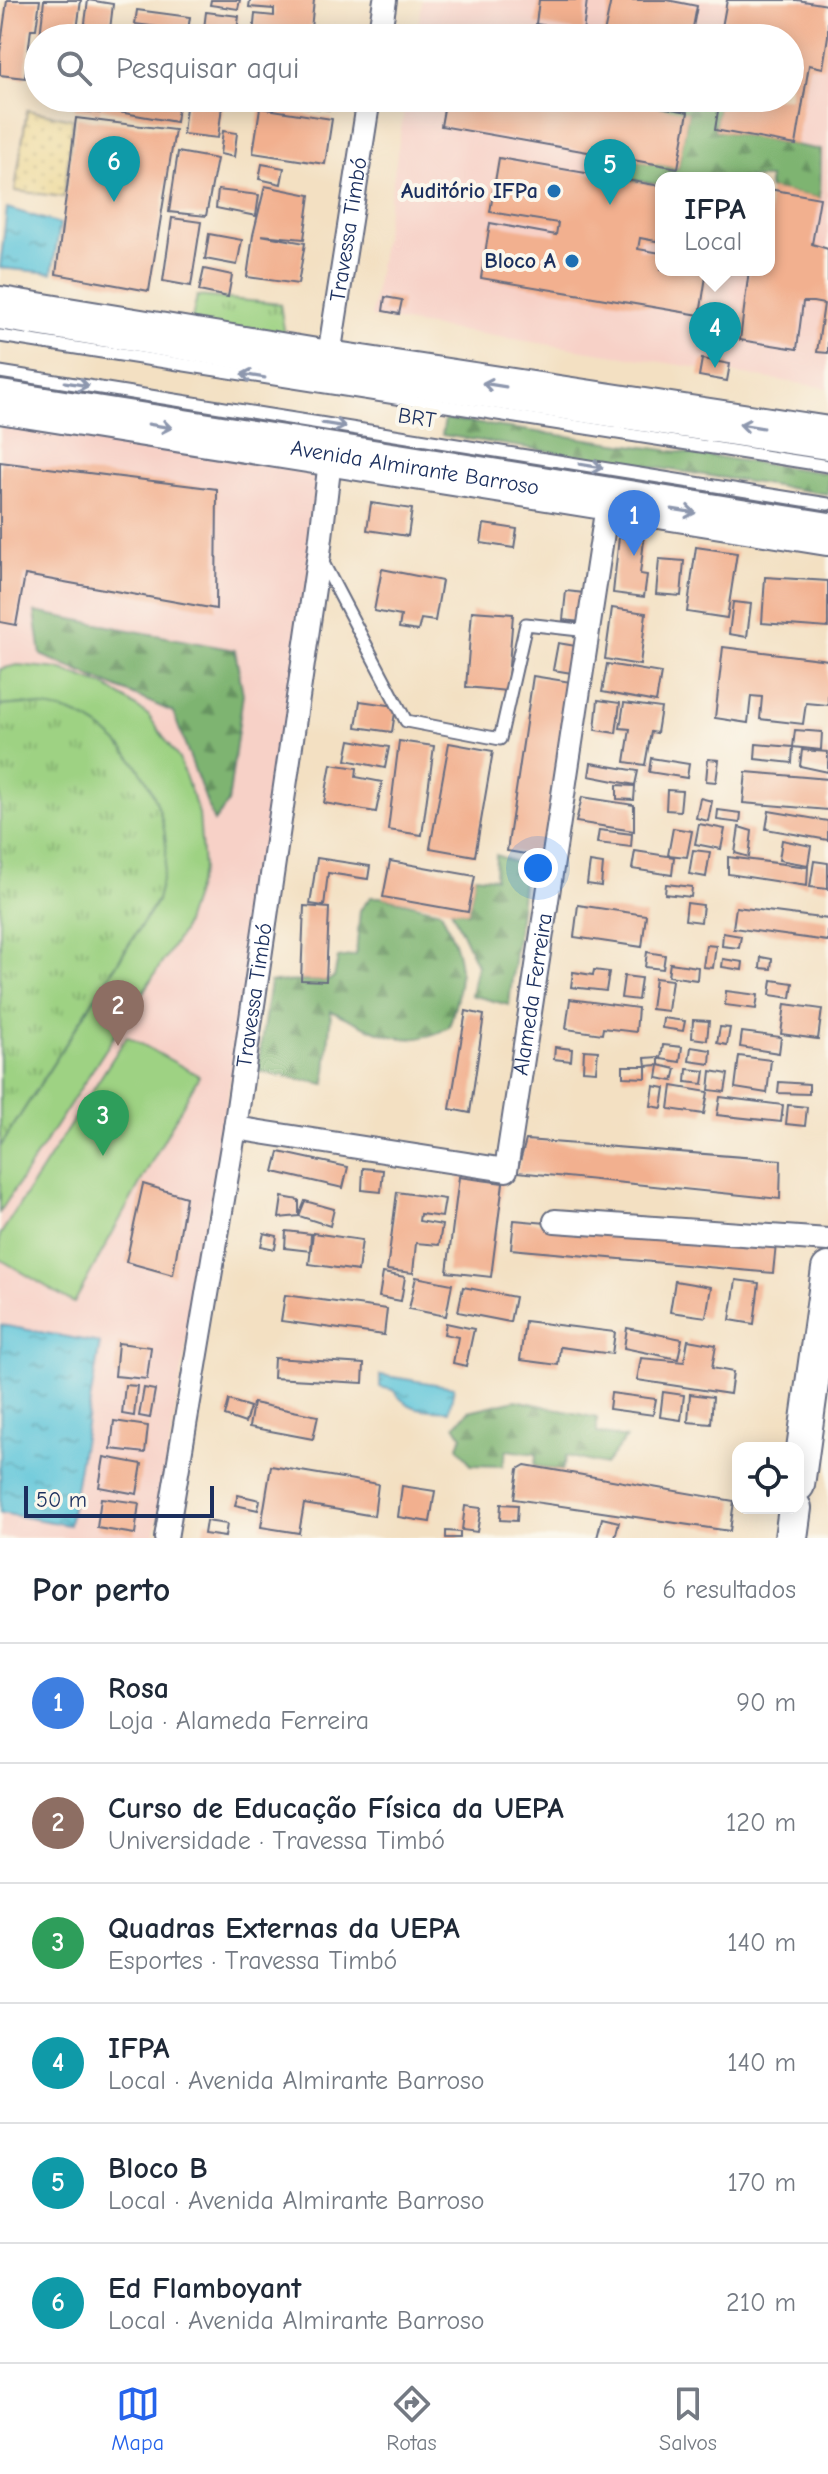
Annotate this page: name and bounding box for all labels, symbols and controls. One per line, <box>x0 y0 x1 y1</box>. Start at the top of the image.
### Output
search box <box>24 24 804 112</box>
icon: search <box>52 46 96 90</box>
text: Pesquisar aqui <box>116 51 299 86</box>
pin: 6 <box>88 136 140 202</box>
pin: 5 <box>584 139 636 205</box>
street label: Travessa Timbó <box>325 155 373 304</box>
popup <box>655 172 775 276</box>
place label: Auditório IFPa <box>401 178 538 204</box>
marker: Auditório IFPa <box>545 182 563 200</box>
text: IFPA <box>684 192 746 227</box>
text: Local <box>684 227 742 257</box>
place label: Bloco A <box>484 248 556 274</box>
marker: Bloco A <box>563 252 581 270</box>
pin: 4 <box>689 302 741 368</box>
one-way arrow <box>241 368 266 383</box>
one-way arrow <box>64 377 89 392</box>
one-way arrow <box>482 377 507 392</box>
street label: BRT <box>396 402 438 434</box>
one-way arrow <box>739 417 764 432</box>
one-way arrow <box>321 418 346 433</box>
one-way arrow <box>147 419 172 434</box>
street label: Avenida Almirante Barroso <box>289 435 541 501</box>
one-way arrow <box>577 459 603 474</box>
pin: 1 <box>608 490 660 556</box>
one-way arrow <box>670 505 696 520</box>
your location <box>518 848 558 888</box>
street label: Alameda Ferreira <box>508 911 558 1077</box>
street label: Travessa Timbó <box>231 921 278 1069</box>
pin: 2 <box>92 980 144 1046</box>
pin: 3 <box>77 1090 129 1156</box>
map controls <box>732 1442 804 1514</box>
button: locate <box>732 1442 804 1514</box>
scale bar <box>24 1482 214 1518</box>
text: 50 m <box>36 1487 87 1513</box>
text: Por perto <box>32 1570 170 1610</box>
text: 6 resultados <box>662 1575 796 1605</box>
text: Rosa <box>108 1671 169 1706</box>
text: 1 <box>53 1688 63 1718</box>
text: 90 m <box>736 1688 796 1718</box>
text: Loja · Alameda Ferreira <box>108 1706 369 1736</box>
text: Curso de Educação Física da UEPA <box>108 1791 564 1826</box>
text: 2 <box>52 1808 64 1838</box>
text: 120 m <box>726 1808 796 1838</box>
text: Universidade · Travessa Timbó <box>108 1826 445 1856</box>
text: Quadras Externas da UEPA <box>108 1911 460 1946</box>
text: 3 <box>52 1928 64 1958</box>
text: 140 m <box>727 1928 796 1958</box>
text: Esportes · Travessa Timbó <box>108 1946 397 1976</box>
text: IFPA <box>108 2031 170 2066</box>
text: 4 <box>52 2048 64 2078</box>
text: 140 m <box>727 2048 796 2078</box>
text: Local · Avenida Almirante Barroso <box>108 2066 485 2096</box>
text: Bloco B <box>108 2151 208 2186</box>
text: 5 <box>51 2168 65 2198</box>
text: 170 m <box>727 2168 796 2198</box>
text: Local · Avenida Almirante Barroso <box>108 2186 485 2216</box>
text: Ed Flamboyant <box>108 2271 301 2306</box>
text: 6 <box>51 2288 65 2318</box>
text: 210 m <box>726 2288 796 2318</box>
text: Local · Avenida Almirante Barroso <box>108 2306 485 2336</box>
tab: Mapa <box>111 2382 164 2456</box>
tab: Rotas <box>386 2382 437 2456</box>
tab: Salvos <box>659 2382 717 2456</box>

